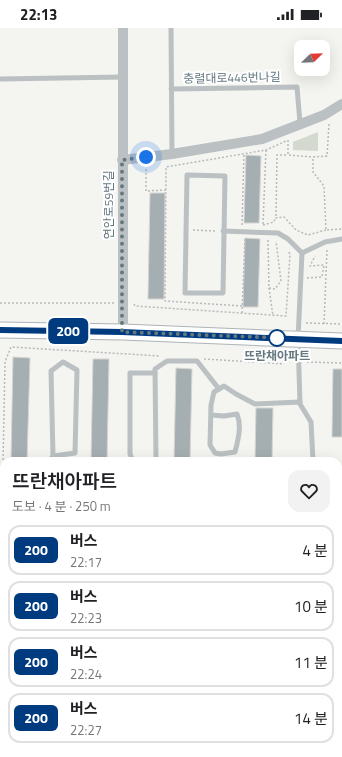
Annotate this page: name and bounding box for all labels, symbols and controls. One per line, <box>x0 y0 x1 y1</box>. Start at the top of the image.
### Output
text: 22:13 <box>20 3 57 26</box>
north arrow <box>294 40 330 76</box>
map controls <box>294 40 330 76</box>
street label: 충렬대로446번나길 <box>183 67 281 88</box>
your location <box>136 147 156 167</box>
street label: 연안로59번길 <box>99 171 118 239</box>
line badge: 200 <box>45 318 91 344</box>
text: 200 <box>56 320 80 341</box>
marker: 뜨란채아파트 <box>268 329 286 347</box>
place label: 뜨란채아파트 <box>244 346 310 365</box>
text: 뜨란채아파트 <box>12 466 117 495</box>
button: heart <box>288 470 330 512</box>
text: 도보 · 4 분 · 250 m <box>12 496 111 516</box>
text: 버스 <box>70 529 98 552</box>
text: 200 <box>24 539 48 560</box>
text: 4 분 <box>302 539 328 562</box>
text: 22:17 <box>70 552 102 572</box>
text: 버스 <box>70 585 98 608</box>
text: 200 <box>24 595 48 616</box>
text: 10 분 <box>294 595 328 618</box>
text: 22:23 <box>70 608 102 628</box>
text: 버스 <box>70 641 98 664</box>
text: 200 <box>24 651 48 672</box>
text: 11 분 <box>294 651 328 674</box>
text: 22:24 <box>70 664 102 684</box>
text: 버스 <box>70 697 98 720</box>
text: 200 <box>24 707 48 728</box>
text: 14 분 <box>294 707 328 730</box>
text: 22:27 <box>70 720 102 740</box>

